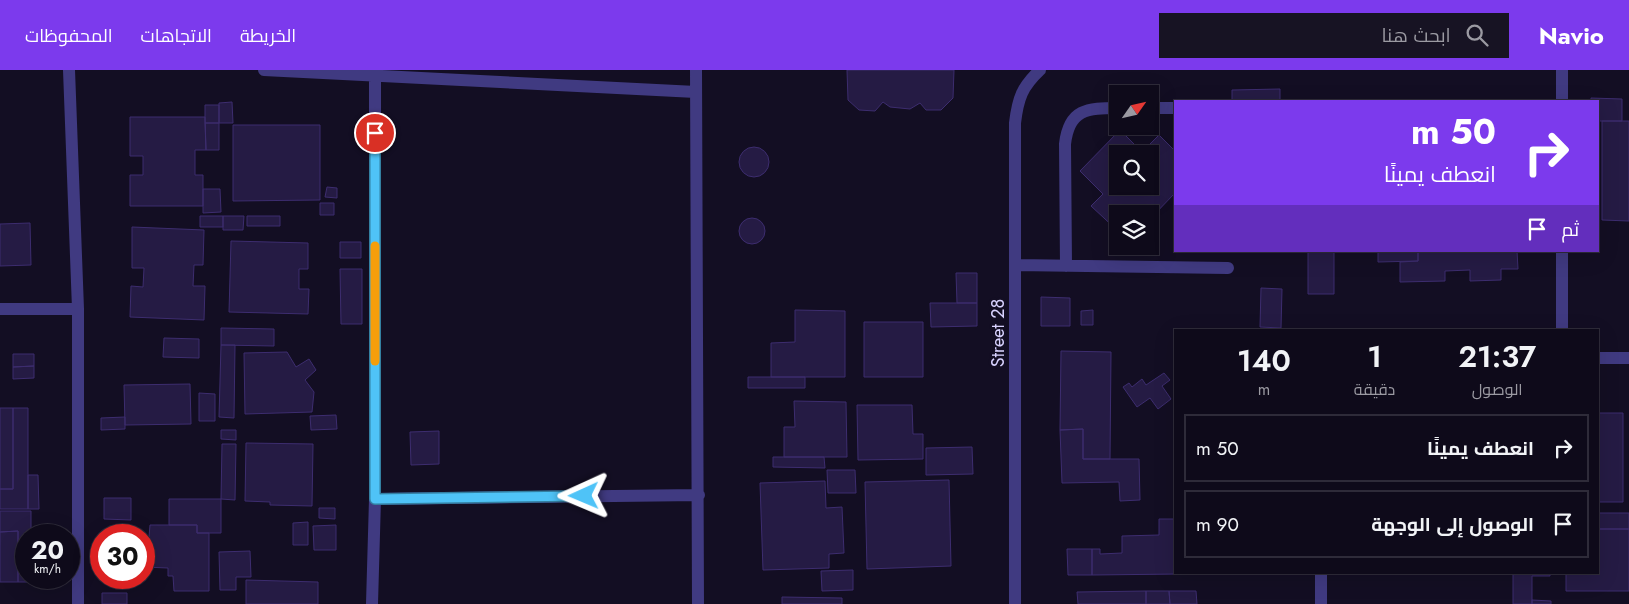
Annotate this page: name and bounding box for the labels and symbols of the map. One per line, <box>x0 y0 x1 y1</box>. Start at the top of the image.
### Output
north arrow <box>1109 85 1159 135</box>
pin <box>354 112 396 154</box>
street label: Street 28 <box>985 299 1011 367</box>
position arrow <box>557 469 609 521</box>
speed limit sign: 30 <box>90 524 155 589</box>

